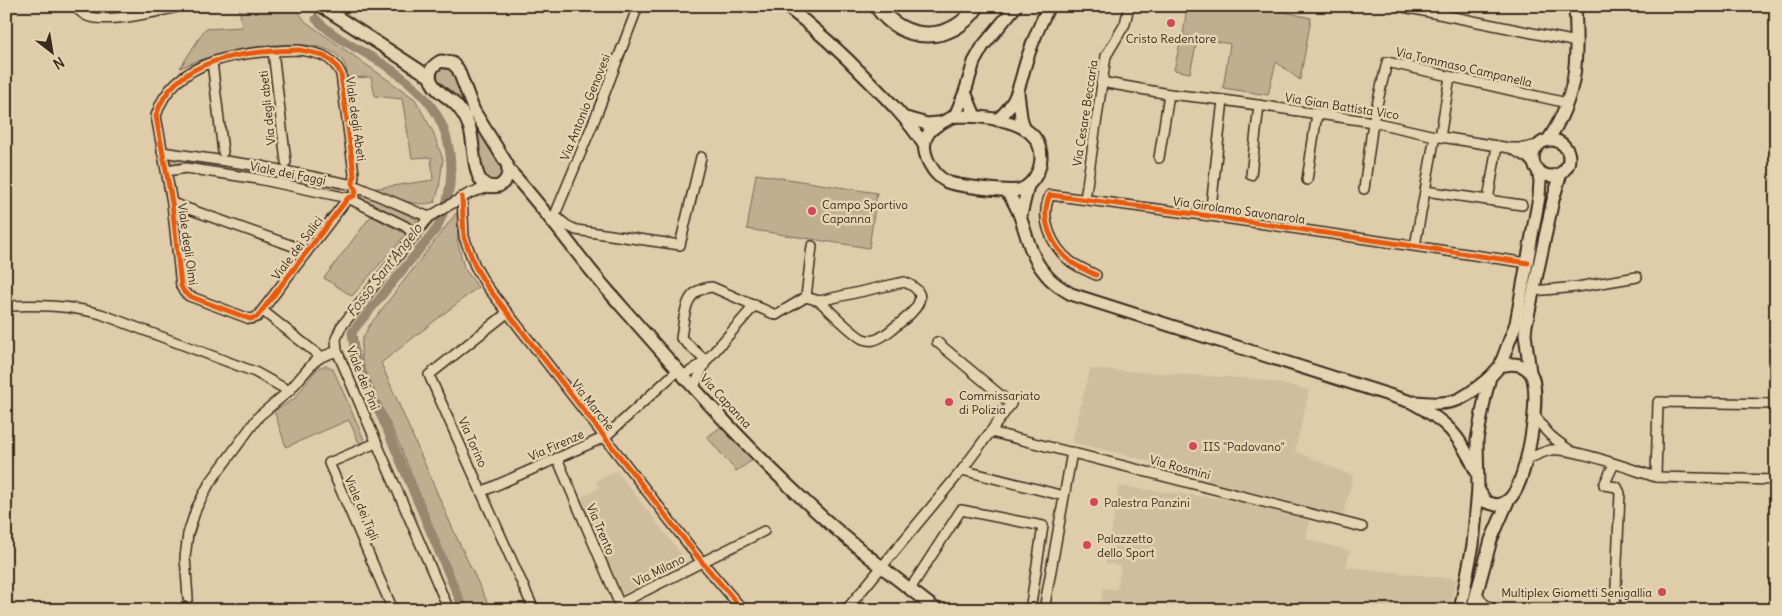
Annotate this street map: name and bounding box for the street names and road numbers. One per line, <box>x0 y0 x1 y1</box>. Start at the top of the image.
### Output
street label: Via Tommaso Campanella <box>1394 44 1534 90</box>
street label: Via Antonio Genovesi <box>557 51 613 163</box>
street label: Via Cesare Beccaria <box>1069 58 1101 167</box>
street label: Via degli abeti <box>256 70 278 146</box>
street label: Viale degli Abeti <box>343 76 369 162</box>
street label: Via Gian Battista Vico <box>1284 90 1400 122</box>
street label: Viale dei Faggi <box>249 158 327 188</box>
street label: Via Girolamo Savonarola <box>1172 193 1306 227</box>
street label: Viale degli Olmi <box>175 202 201 286</box>
street label: Viale dei Salici <box>268 213 326 283</box>
street label: Viale dei Pini <box>343 344 383 412</box>
street label: Via Capanna <box>697 371 755 431</box>
street label: Via Marche <box>568 376 618 434</box>
street label: Via Torino <box>455 415 491 470</box>
street label: Via Firenze <box>526 426 586 464</box>
street label: Via Rosmini <box>1148 452 1212 482</box>
street label: Viale dei Tigli <box>342 473 382 543</box>
street label: Via Trento <box>584 501 619 557</box>
street label: Via Milano <box>631 551 687 589</box>

